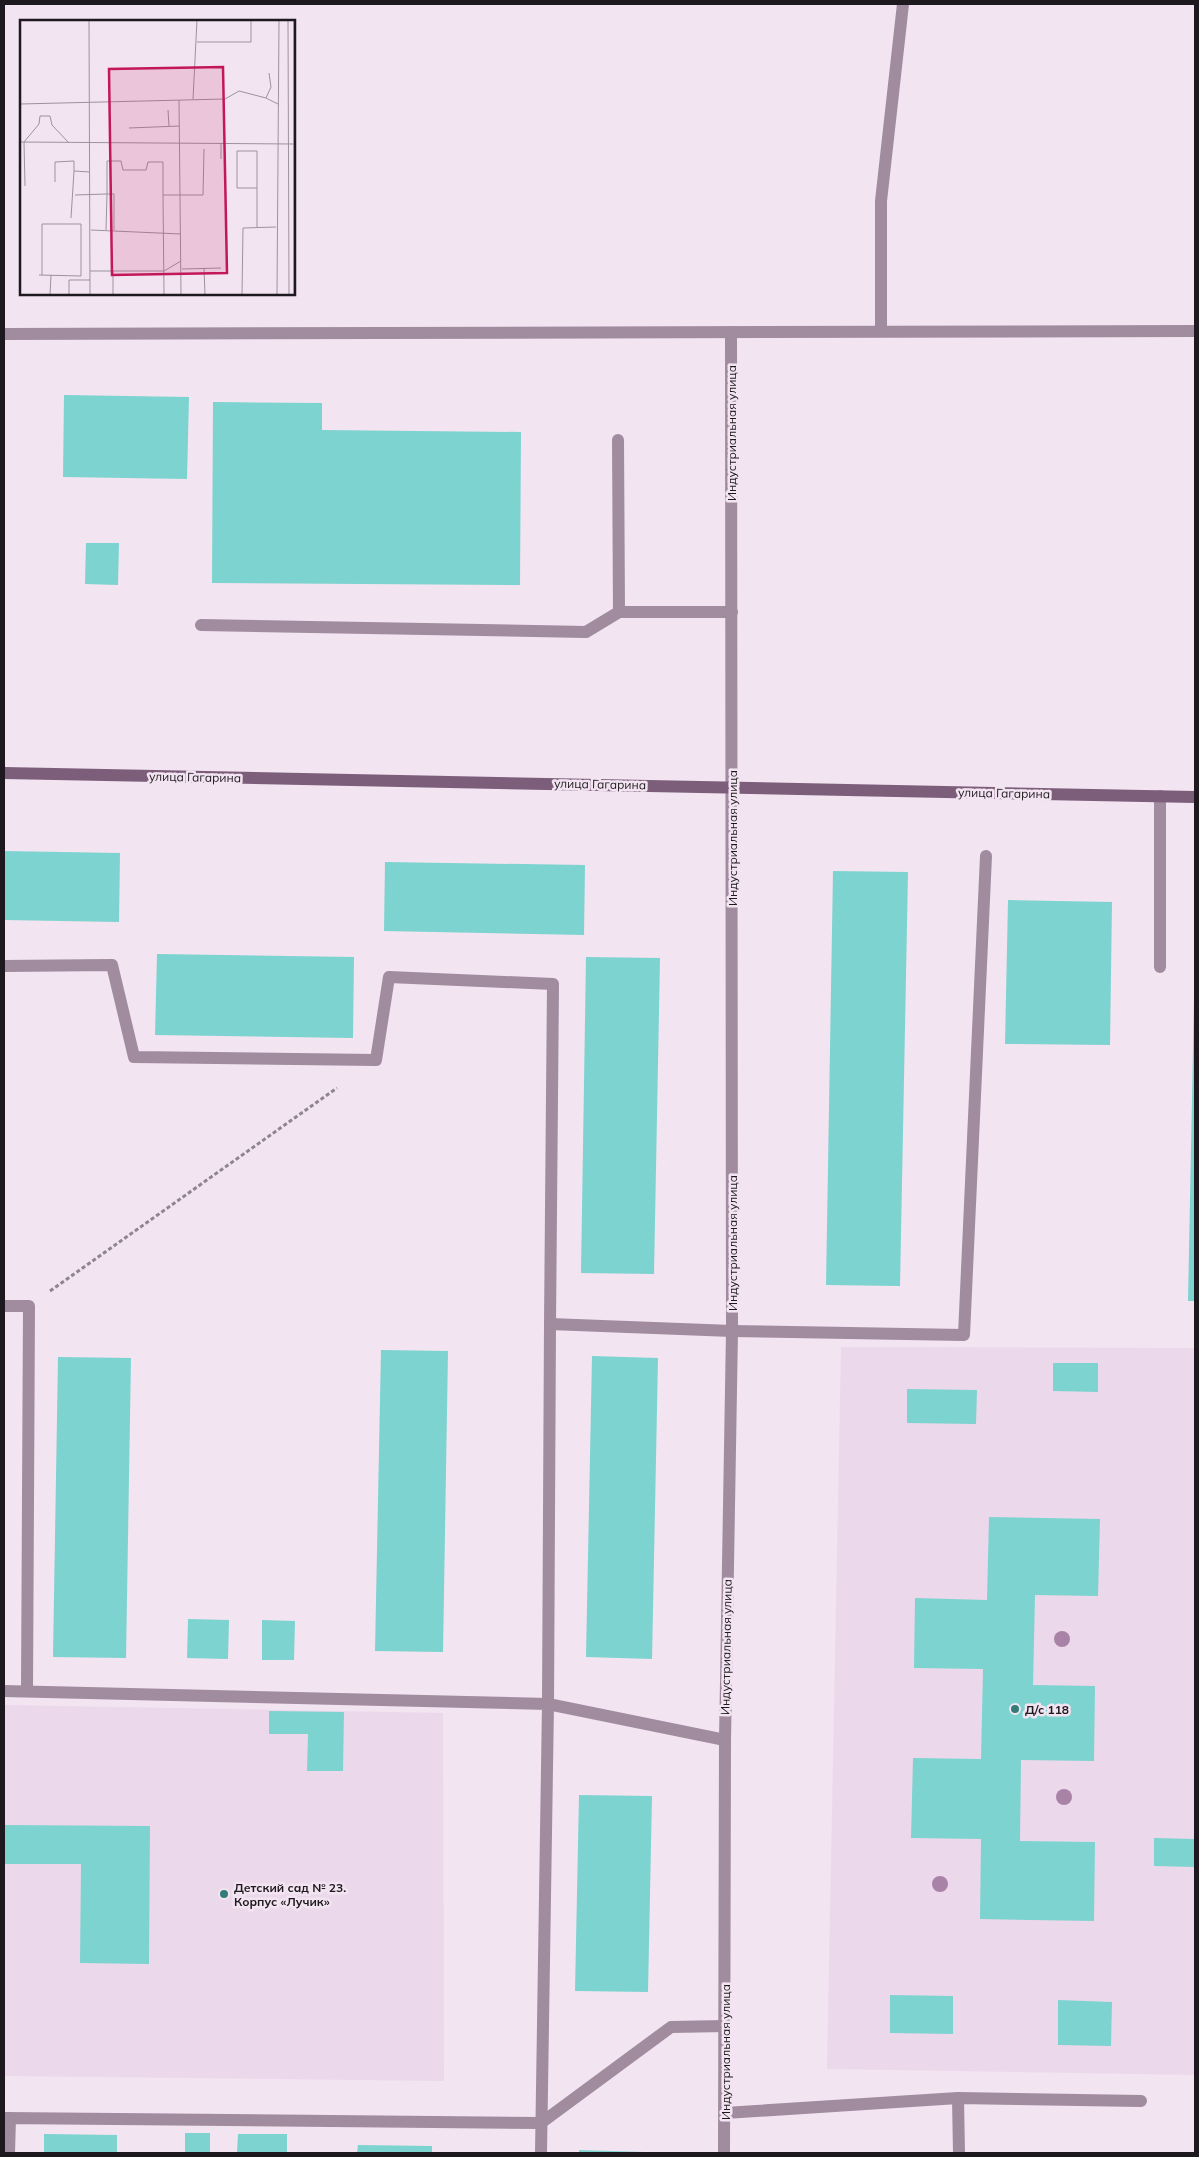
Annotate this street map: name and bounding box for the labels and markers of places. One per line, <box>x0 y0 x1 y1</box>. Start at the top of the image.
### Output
place label: Д/с 118 <box>1025 1702 1069 1717</box>
marker: Д/с 118 <box>1009 1703 1021 1715</box>
place label: Детский сад № 23. Корпус «Лучик» <box>234 1880 346 1909</box>
marker: Детский сад № 23. Корпус «Лучик» <box>218 1888 230 1900</box>

